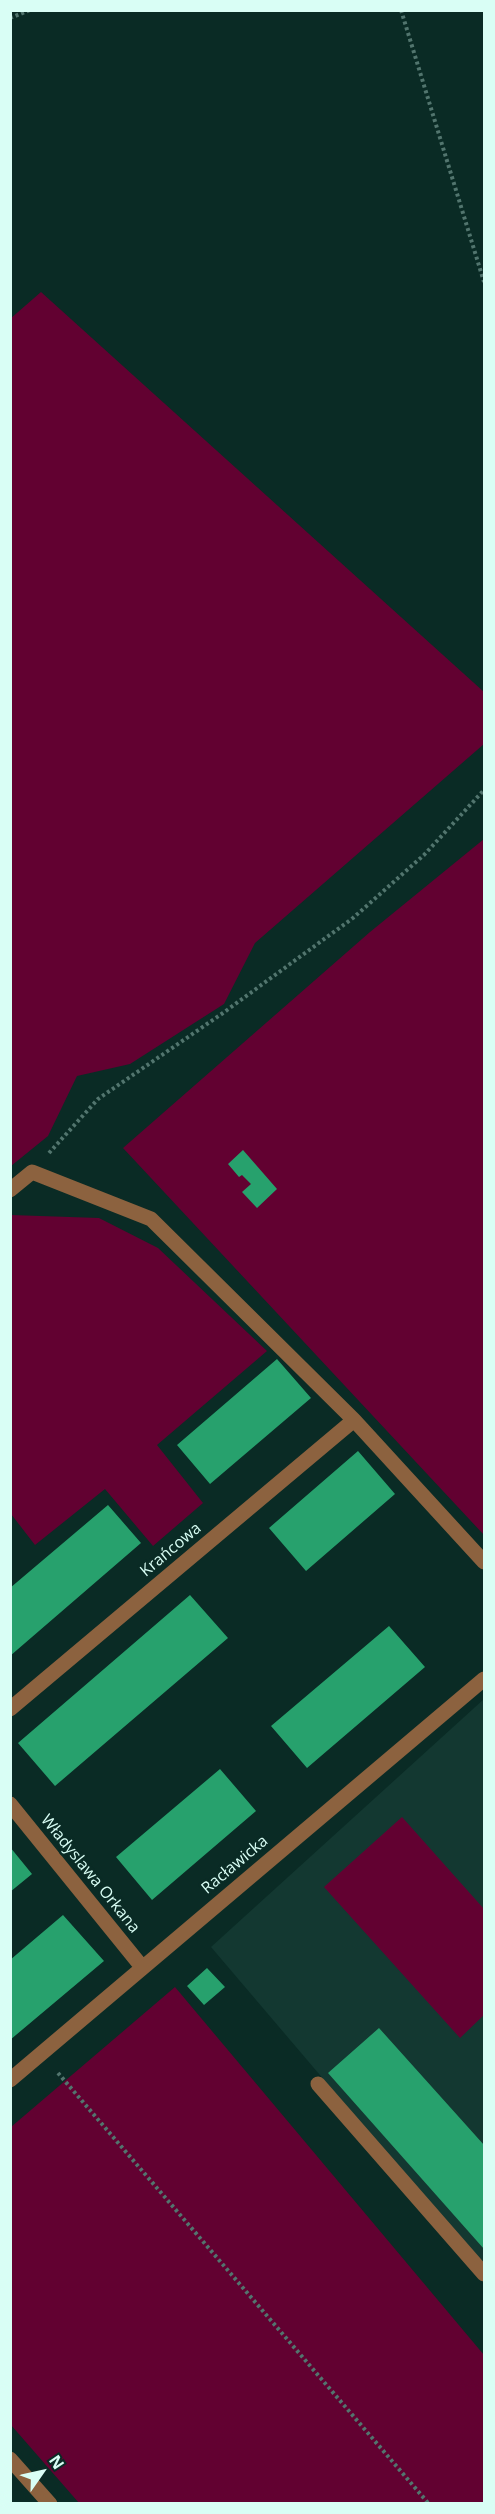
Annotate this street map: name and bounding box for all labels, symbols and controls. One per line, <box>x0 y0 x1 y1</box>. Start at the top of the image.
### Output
street label: Krańcowa <box>137 1519 205 1581</box>
street label: Władyslawa Orkana <box>36 1811 144 1937</box>
street label: Racławicka <box>198 1832 272 1898</box>
north arrow <box>12 2442 72 2502</box>
text: N <box>44 2450 70 2473</box>

